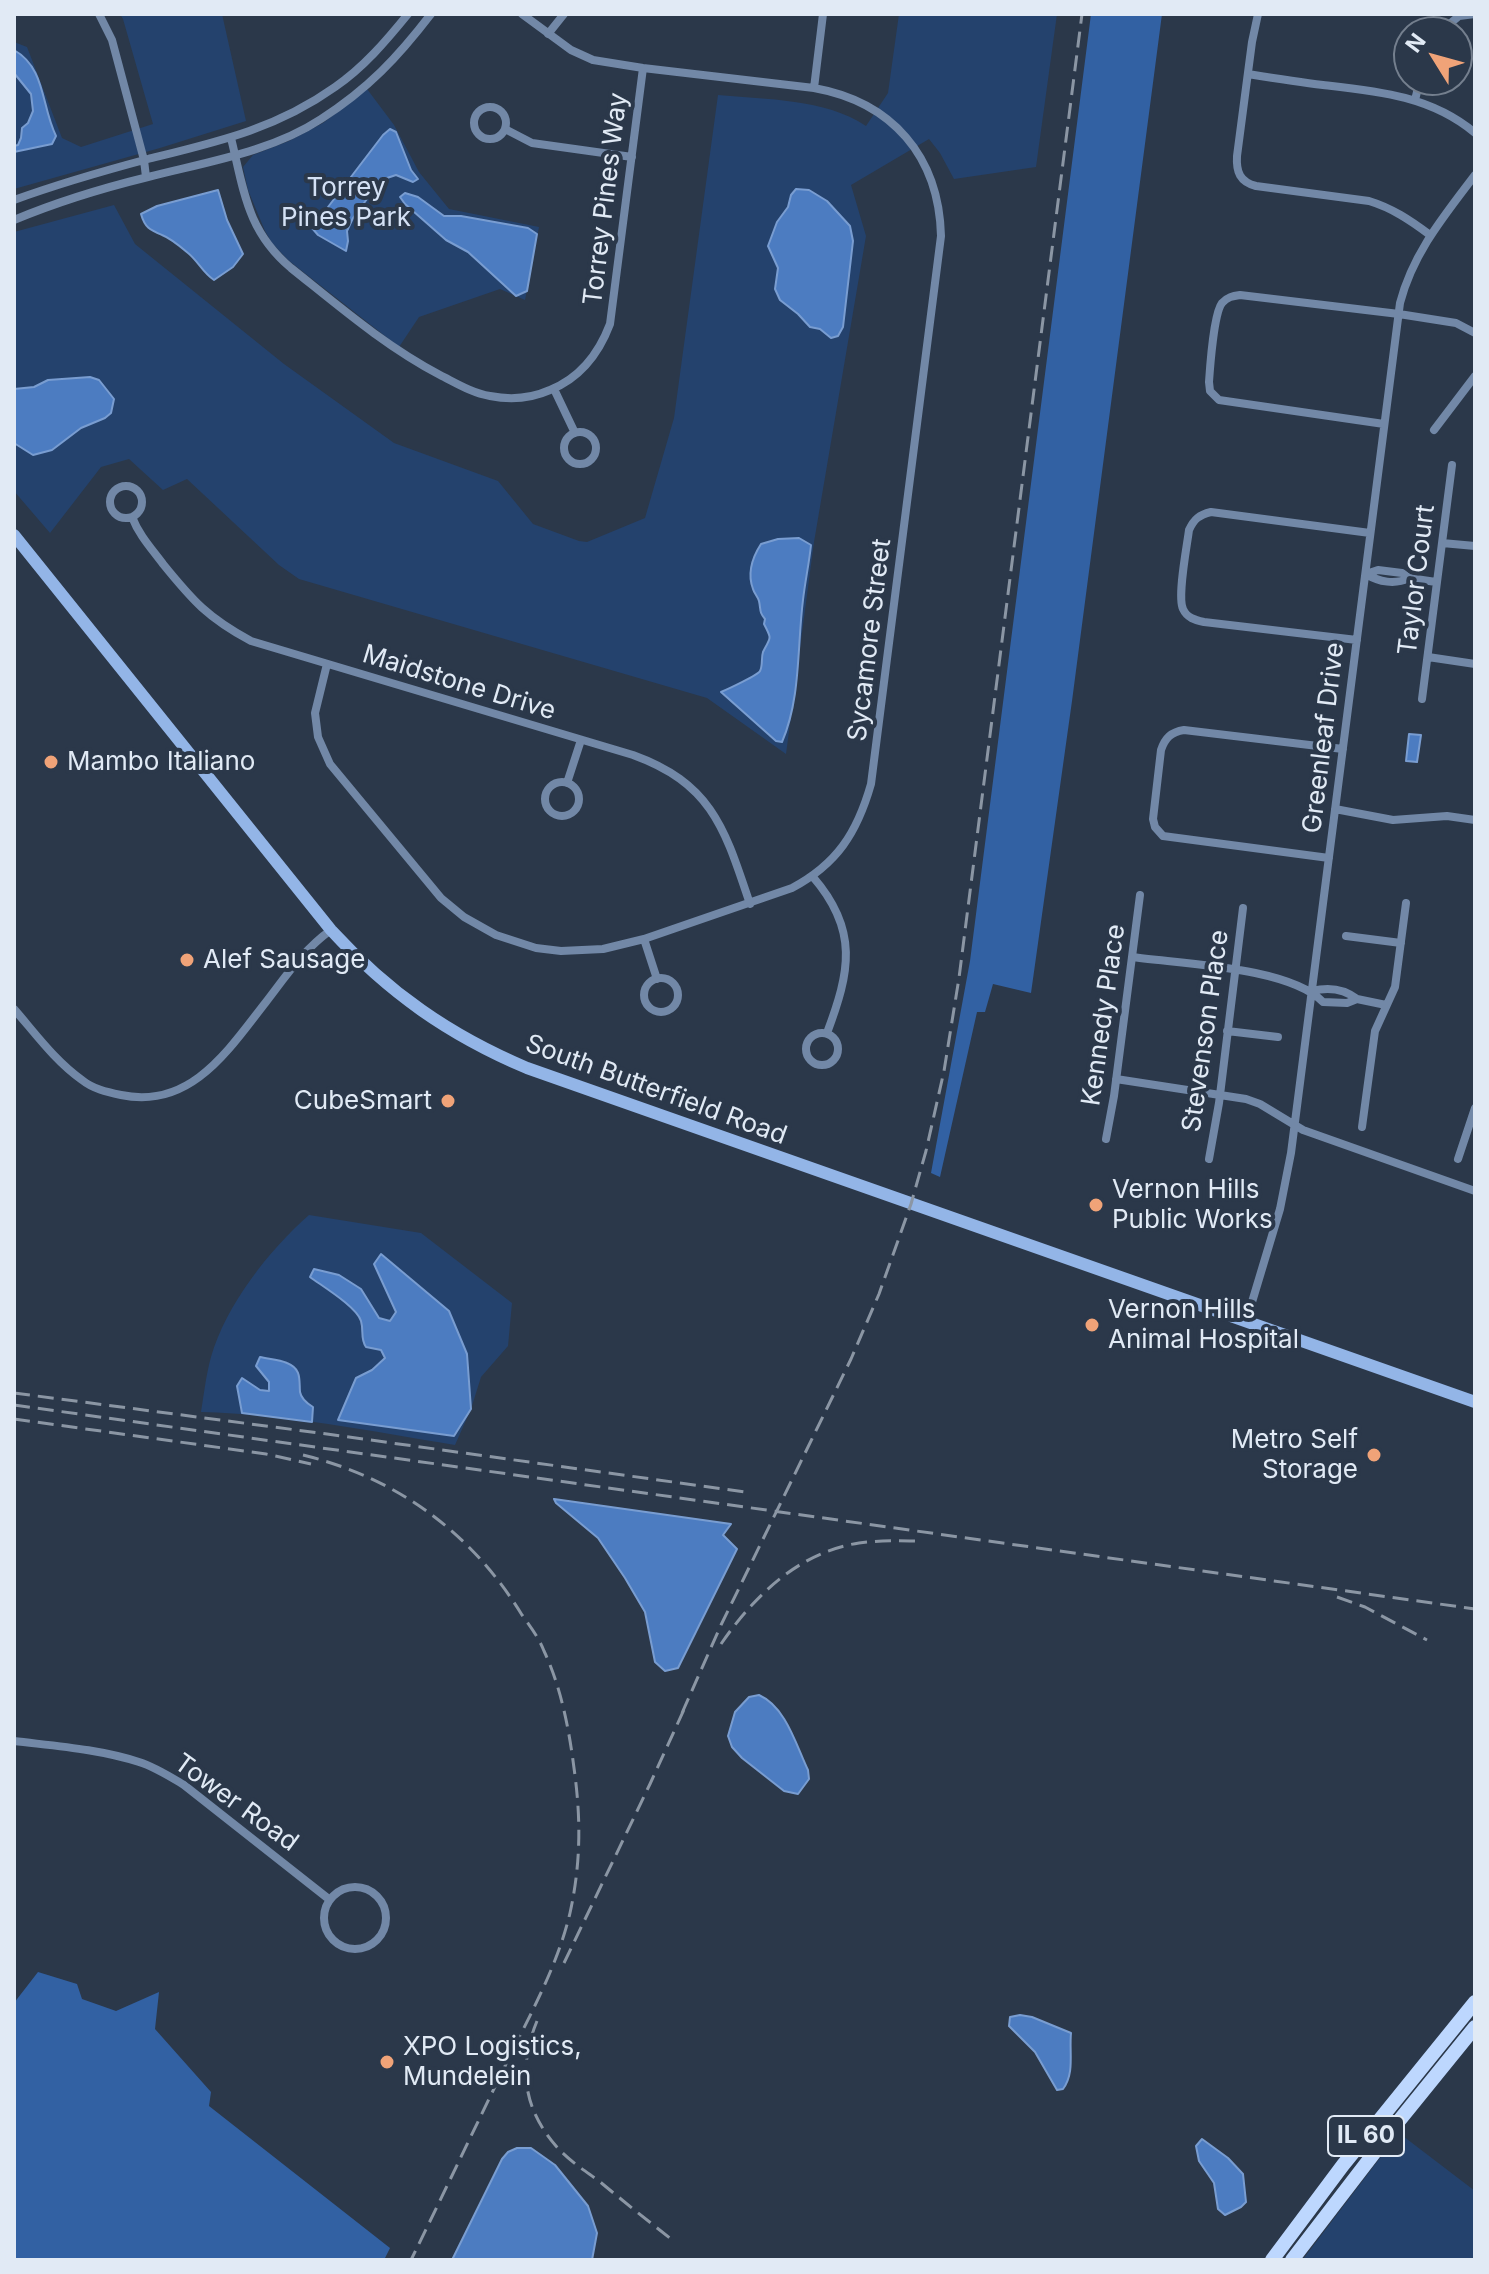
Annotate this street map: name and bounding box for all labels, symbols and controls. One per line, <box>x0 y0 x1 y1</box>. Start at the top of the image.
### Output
north arrow <box>1393 16 1473 96</box>
text: N <box>1400 28 1431 57</box>
street label: Torrey Pines Way <box>577 91 635 307</box>
park label: Torrey Pines Park <box>281 172 411 234</box>
street label: Taylor Court <box>1392 503 1442 657</box>
street label: Sycamore Street <box>842 537 898 743</box>
street label: Maidstone Drive <box>359 639 559 727</box>
street label: Greenleaf Drive <box>1297 641 1351 835</box>
place label: Mambo Italiano <box>67 746 255 778</box>
marker: Mambo Italiano <box>42 753 60 771</box>
street label: Kennedy Place <box>1076 922 1132 1108</box>
street label: Stevenson Place <box>1176 928 1236 1134</box>
place label: Alef Sausage <box>203 944 365 976</box>
marker: Alef Sausage <box>178 951 196 969</box>
street label: South Butterfield Road <box>521 1028 791 1152</box>
place label: CubeSmart <box>294 1085 432 1117</box>
marker: CubeSmart <box>439 1092 457 1110</box>
place label: Vernon Hills Public Works <box>1112 1174 1273 1236</box>
marker: Vernon Hills Public Works <box>1087 1196 1105 1214</box>
place label: Vernon Hills Animal Hospital <box>1108 1294 1299 1356</box>
marker: Vernon Hills Animal Hospital <box>1083 1316 1101 1334</box>
place label: Metro Self Storage <box>1231 1424 1358 1486</box>
marker: Metro Self Storage <box>1365 1446 1383 1464</box>
street label: Tower Road <box>168 1748 304 1858</box>
place label: XPO Logistics, Mundelein <box>403 2031 582 2092</box>
marker: XPO Logistics, Mundelein <box>378 2053 396 2071</box>
road number: IL 60 <box>1328 2116 1404 2156</box>

